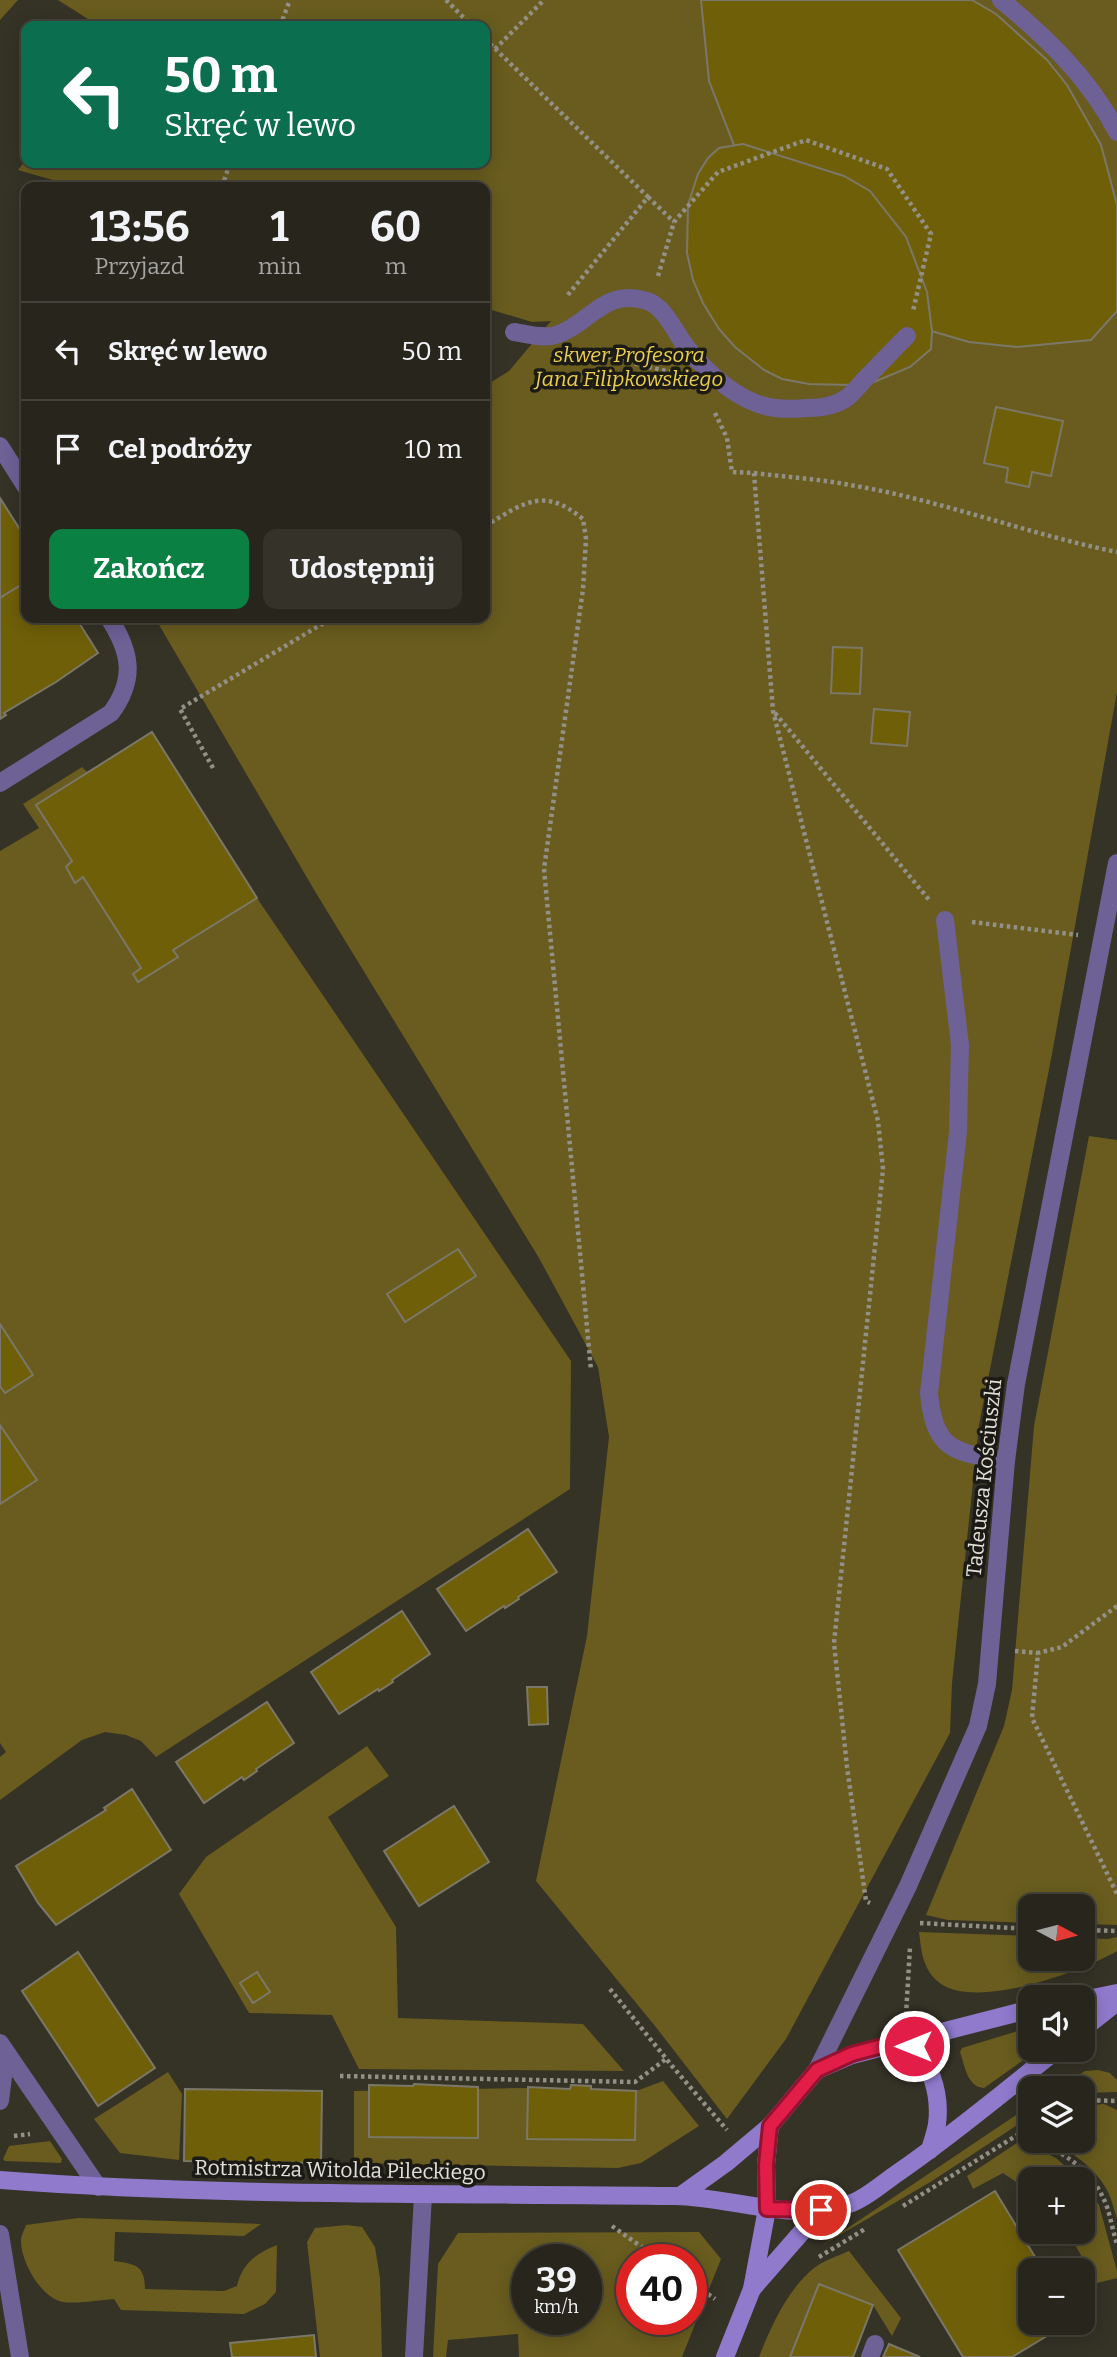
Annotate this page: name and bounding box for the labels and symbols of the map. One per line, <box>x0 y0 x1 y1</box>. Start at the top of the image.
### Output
park label: skwer Profesora Jana Filipkowskiego <box>533 342 723 392</box>
street label: Tadeusza Kościuszki <box>961 1377 1007 1579</box>
north arrow <box>1018 1894 1096 1970</box>
position arrow <box>877 2009 951 2083</box>
street label: Rotmistrza Witolda Pileckiego <box>194 2154 486 2186</box>
pin <box>791 2180 851 2240</box>
speed limit sign: 40 <box>616 2244 707 2335</box>

